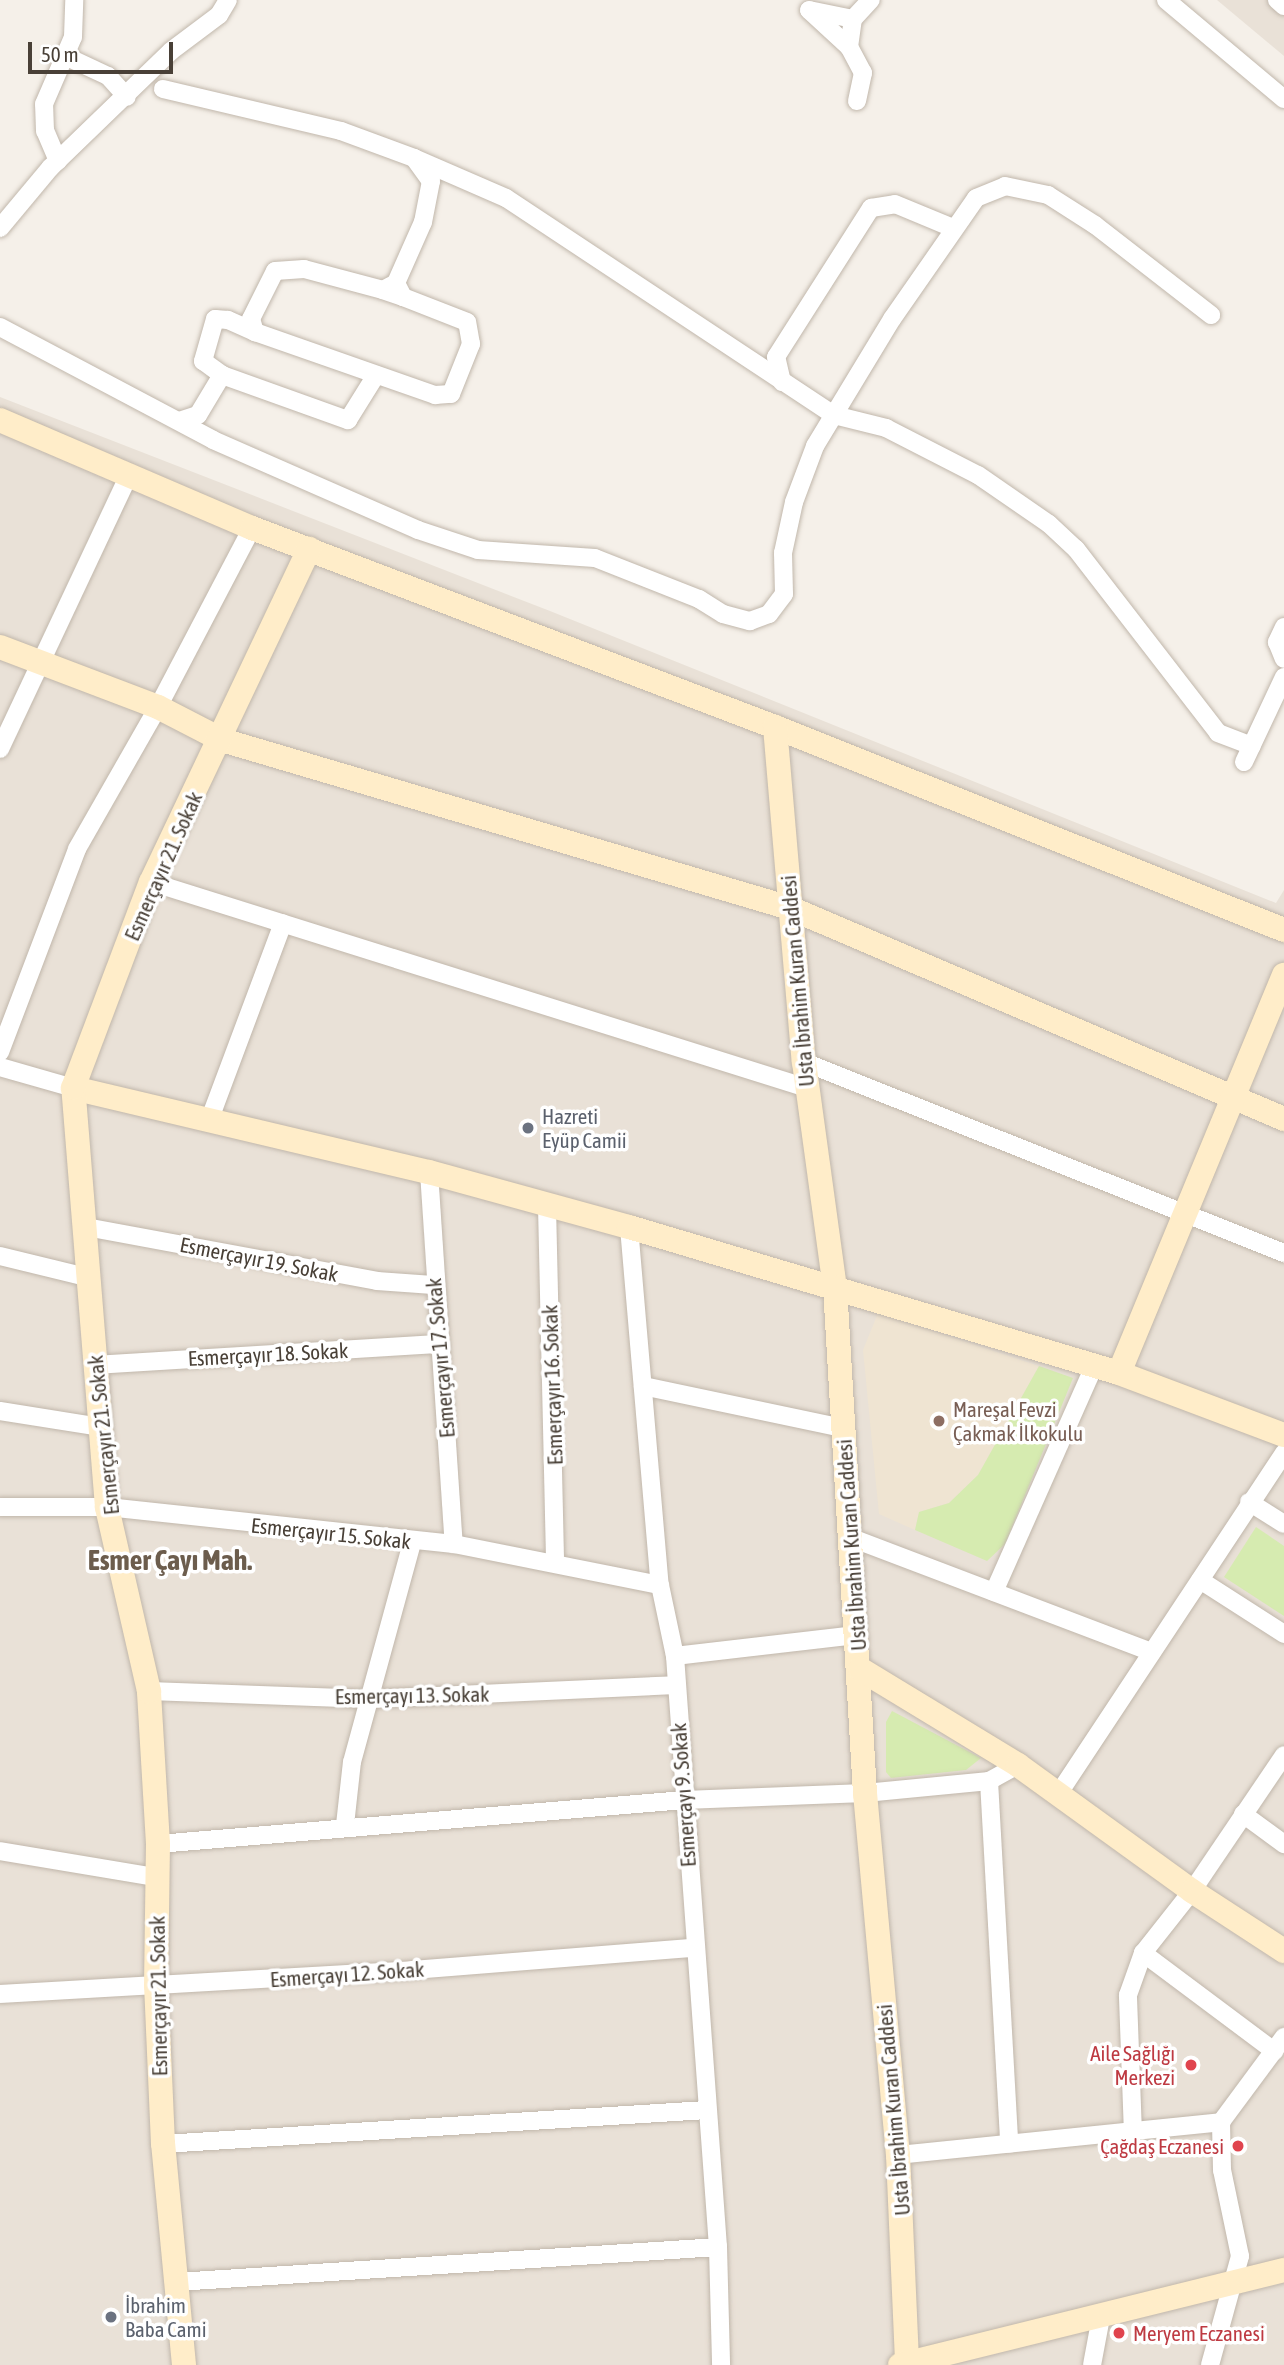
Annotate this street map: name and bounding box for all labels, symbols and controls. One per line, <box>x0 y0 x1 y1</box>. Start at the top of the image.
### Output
scale bar <box>32 28 177 72</box>
text: 50 m <box>41 42 79 66</box>
street label: Esmerçayır 21. Sokak <box>119 788 207 944</box>
street label: Usta İbrahim Kuran Caddesi <box>775 874 819 1088</box>
place label: Hazreti Eyüp Camii <box>542 1103 627 1153</box>
marker: Hazreti Eyüp Camii <box>520 1120 536 1136</box>
street label: Esmerçayır 19. Sokak <box>178 1231 340 1287</box>
street label: Esmerçayır 17. Sokak <box>420 1277 460 1439</box>
street label: Esmerçayır 16. Sokak <box>537 1304 567 1466</box>
street label: Esmerçayır 18. Sokak <box>187 1337 349 1371</box>
street label: Esmerçayır 21. Sokak <box>82 1354 124 1516</box>
place label: Mareşal Fevzi Çakmak İlkokulu <box>953 1396 1083 1446</box>
marker: Mareşal Fevzi Çakmak İlkokulu <box>931 1413 947 1429</box>
street label: Usta İbrahim Kuran Caddesi <box>831 1438 871 1652</box>
street label: Esmerçayır 15. Sokak <box>250 1512 412 1554</box>
district label: Esmer Çayı Mah. <box>88 1543 252 1577</box>
street label: Esmerçayı 13. Sokak <box>335 1681 489 1709</box>
street label: Esmerçayı 9. Sokak <box>665 1722 701 1868</box>
street label: Esmerçayır 21. Sokak <box>144 1915 172 2077</box>
street label: Esmerçayı 12. Sokak <box>269 1956 425 1992</box>
street label: Usta İbrahim Kuran Caddesi <box>871 2003 915 2217</box>
place label: Aile Sağlığı Merkezi <box>1090 2040 1175 2090</box>
marker: Aile Sağlığı Merkezi <box>1181 2055 1201 2075</box>
place label: Çağdaş Eczanesi <box>1100 2133 1224 2159</box>
marker: Çağdaş Eczanesi <box>1230 2138 1246 2154</box>
place label: İbrahim Baba Cami <box>125 2292 206 2342</box>
marker: İbrahim Baba Cami <box>103 2309 119 2325</box>
place label: Meryem Eczanesi <box>1133 2320 1265 2346</box>
marker: Meryem Eczanesi <box>1111 2325 1127 2341</box>

